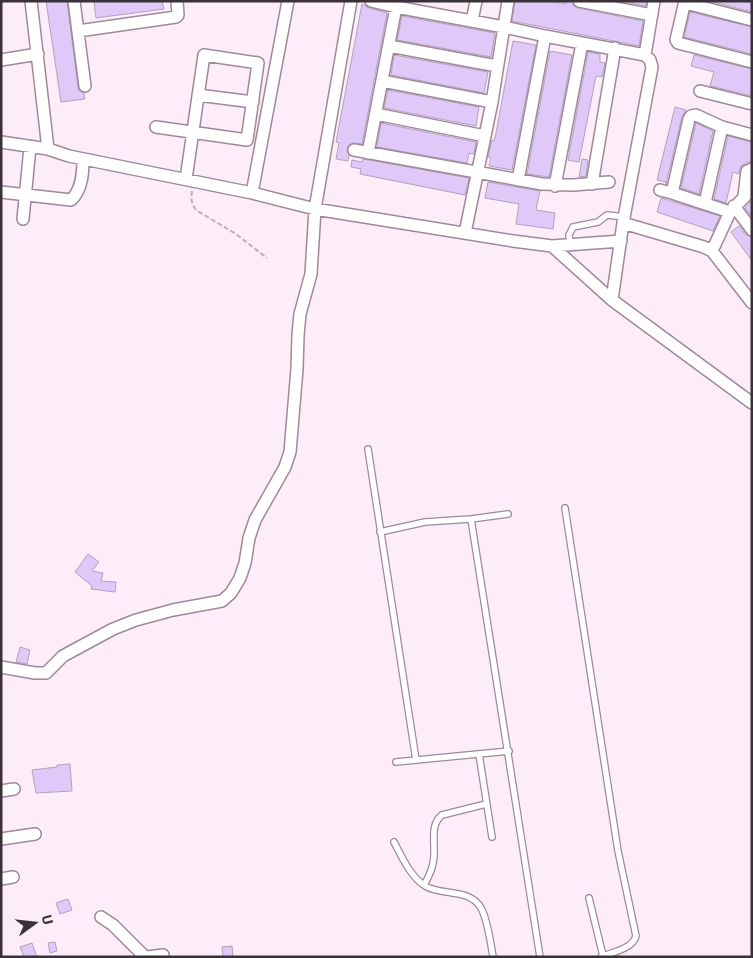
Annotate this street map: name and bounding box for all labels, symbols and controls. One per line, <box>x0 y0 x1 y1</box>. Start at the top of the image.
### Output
north arrow <box>10 898 60 948</box>
text: U <box>39 913 57 926</box>

